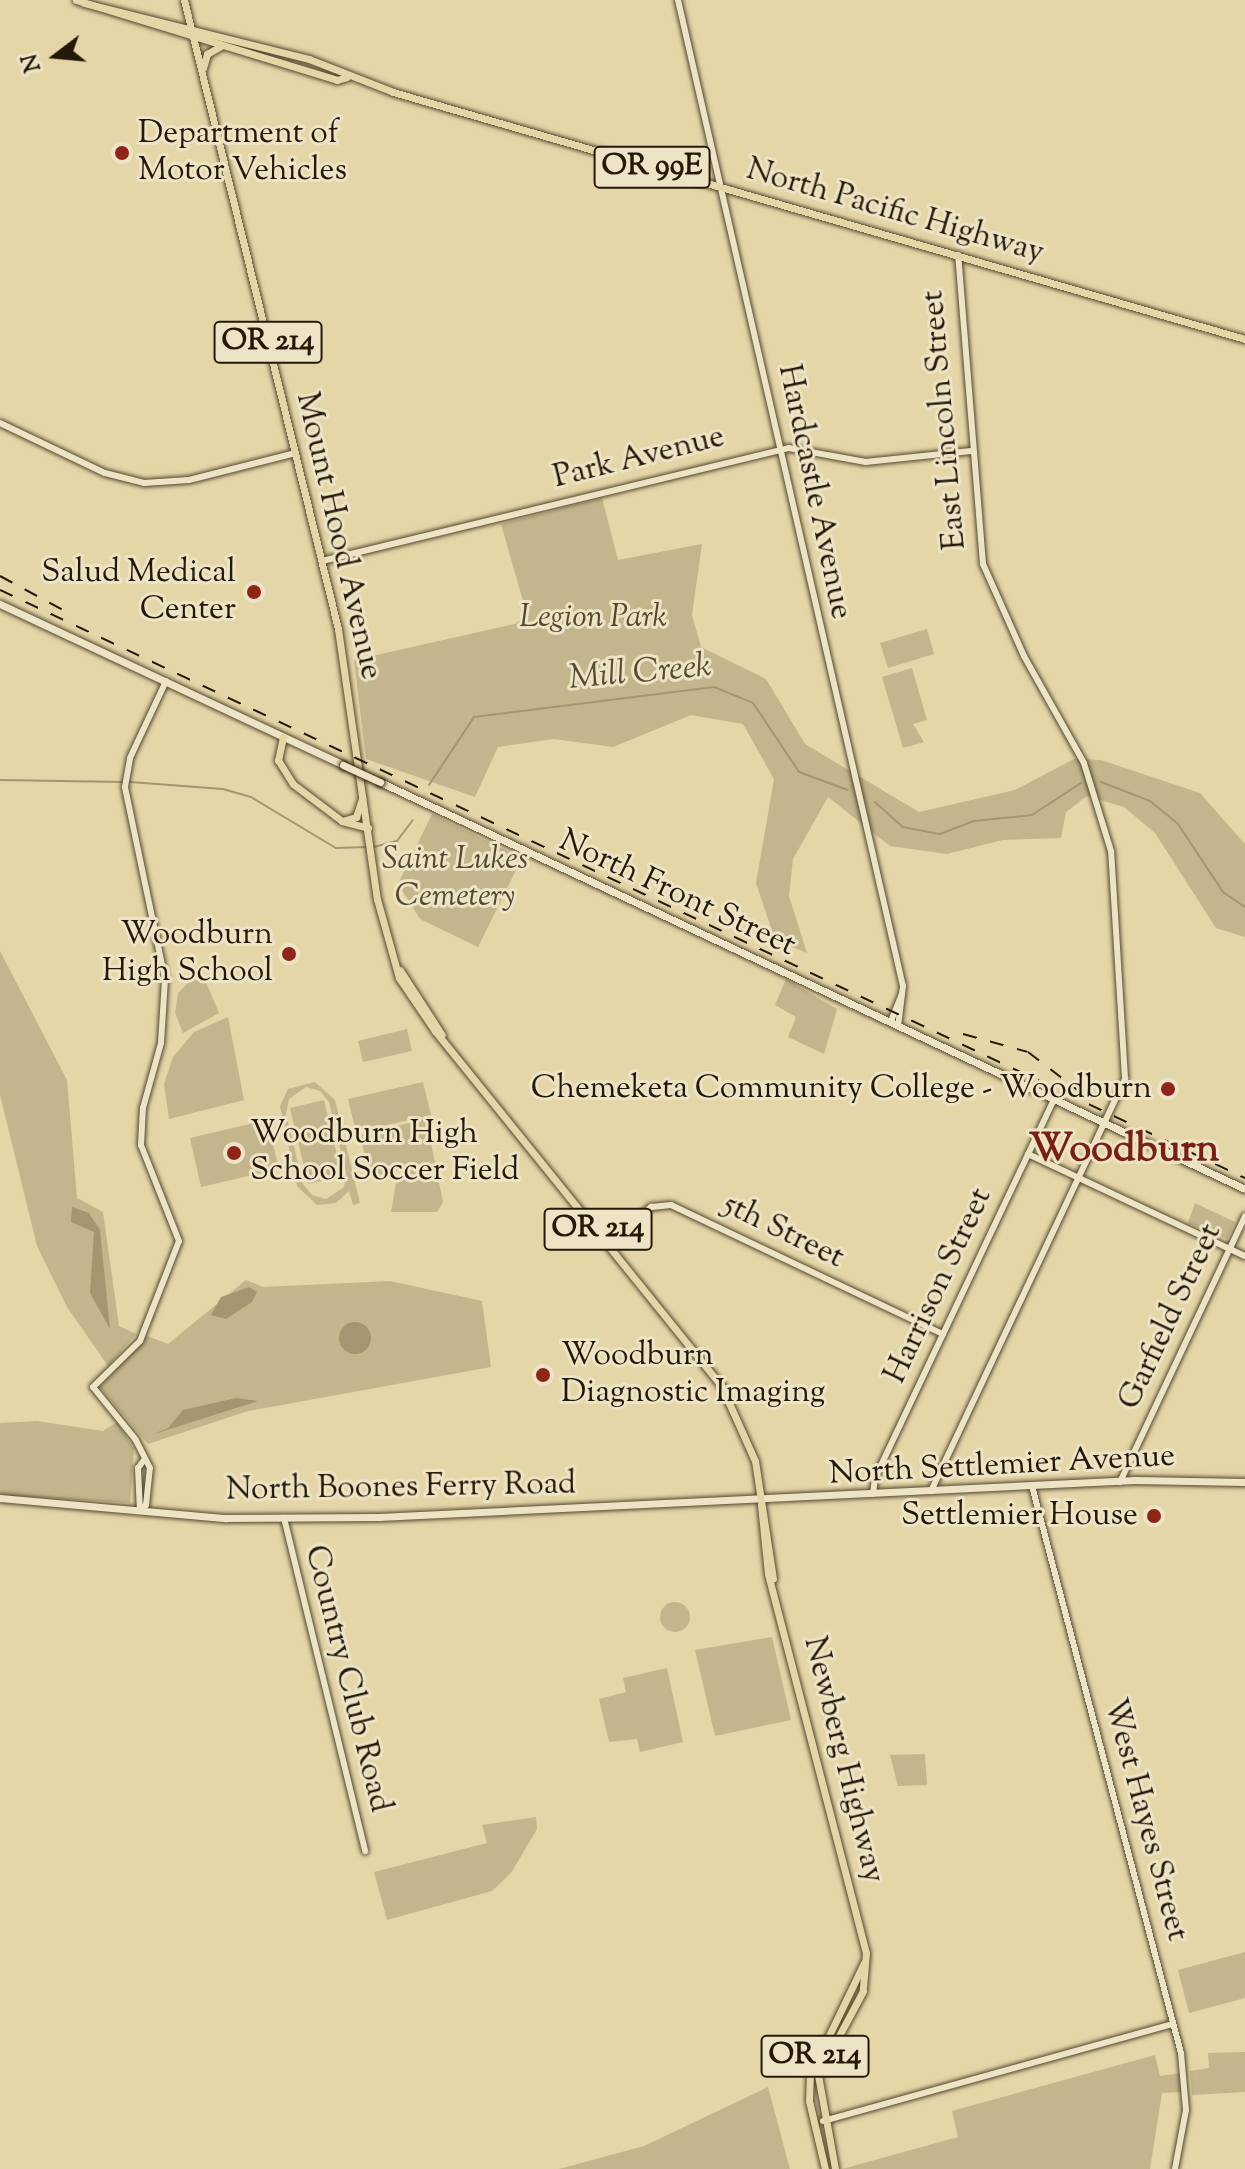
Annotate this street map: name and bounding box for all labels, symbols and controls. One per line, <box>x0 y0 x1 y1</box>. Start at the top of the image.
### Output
north arrow <box>16 16 96 96</box>
text: N <box>15 50 51 75</box>
place label: Department of Motor Vehicles <box>138 116 347 191</box>
road number: OR 99E <box>592 141 712 193</box>
marker: Department of Motor Vehicles <box>113 144 131 162</box>
street label: North Pacific Highway <box>742 151 1048 273</box>
street label: East Lincoln Street <box>915 289 975 551</box>
road number: OR 214 <box>212 316 324 368</box>
street label: Hardcastle Avenue <box>768 361 860 623</box>
street label: Mount Hood Avenue <box>286 389 390 683</box>
street label: Park Avenue <box>549 418 729 498</box>
place label: Salud Medical Center <box>41 555 236 630</box>
marker: Salud Medical Center <box>243 581 265 603</box>
park label: Legion Park <box>519 599 667 637</box>
water label: Mill Creek <box>567 646 713 700</box>
street label: North Front Street <box>552 822 802 966</box>
park label: Saint Lukes Cemetery <box>382 842 528 917</box>
place label: Woodburn High School <box>102 917 273 992</box>
marker: Woodburn High School <box>280 945 298 963</box>
place label: Chemeketa Community College - Woodburn <box>531 1070 1152 1108</box>
marker: Chemeketa Community College - Woodburn <box>1159 1080 1177 1098</box>
place label: Woodburn High School Soccer Field <box>250 1116 519 1191</box>
district label: Woodburn <box>1029 1127 1219 1175</box>
marker: Woodburn High School Soccer Field <box>225 1144 243 1162</box>
street label: Harrison Street <box>877 1182 1001 1390</box>
street label: 5th Street <box>716 1186 850 1278</box>
road number: OR 214 <box>542 1203 654 1255</box>
street label: Garfield Street <box>1111 1218 1231 1416</box>
place label: Woodburn Diagnostic Imaging <box>561 1338 825 1413</box>
marker: Woodburn Diagnostic Imaging <box>532 1364 554 1386</box>
street label: North Settlemier Avenue <box>828 1438 1176 1494</box>
street label: North Boones Ferry Road <box>226 1466 576 1510</box>
place label: Settlemier House <box>901 1497 1138 1535</box>
marker: Settlemier House <box>1145 1507 1163 1525</box>
street label: Country Club Road <box>295 1541 399 1817</box>
street label: Newberg Highway <box>794 1633 892 1887</box>
street label: West Hayes Street <box>1094 1695 1196 1945</box>
road number: OR 214 <box>759 2030 871 2082</box>

